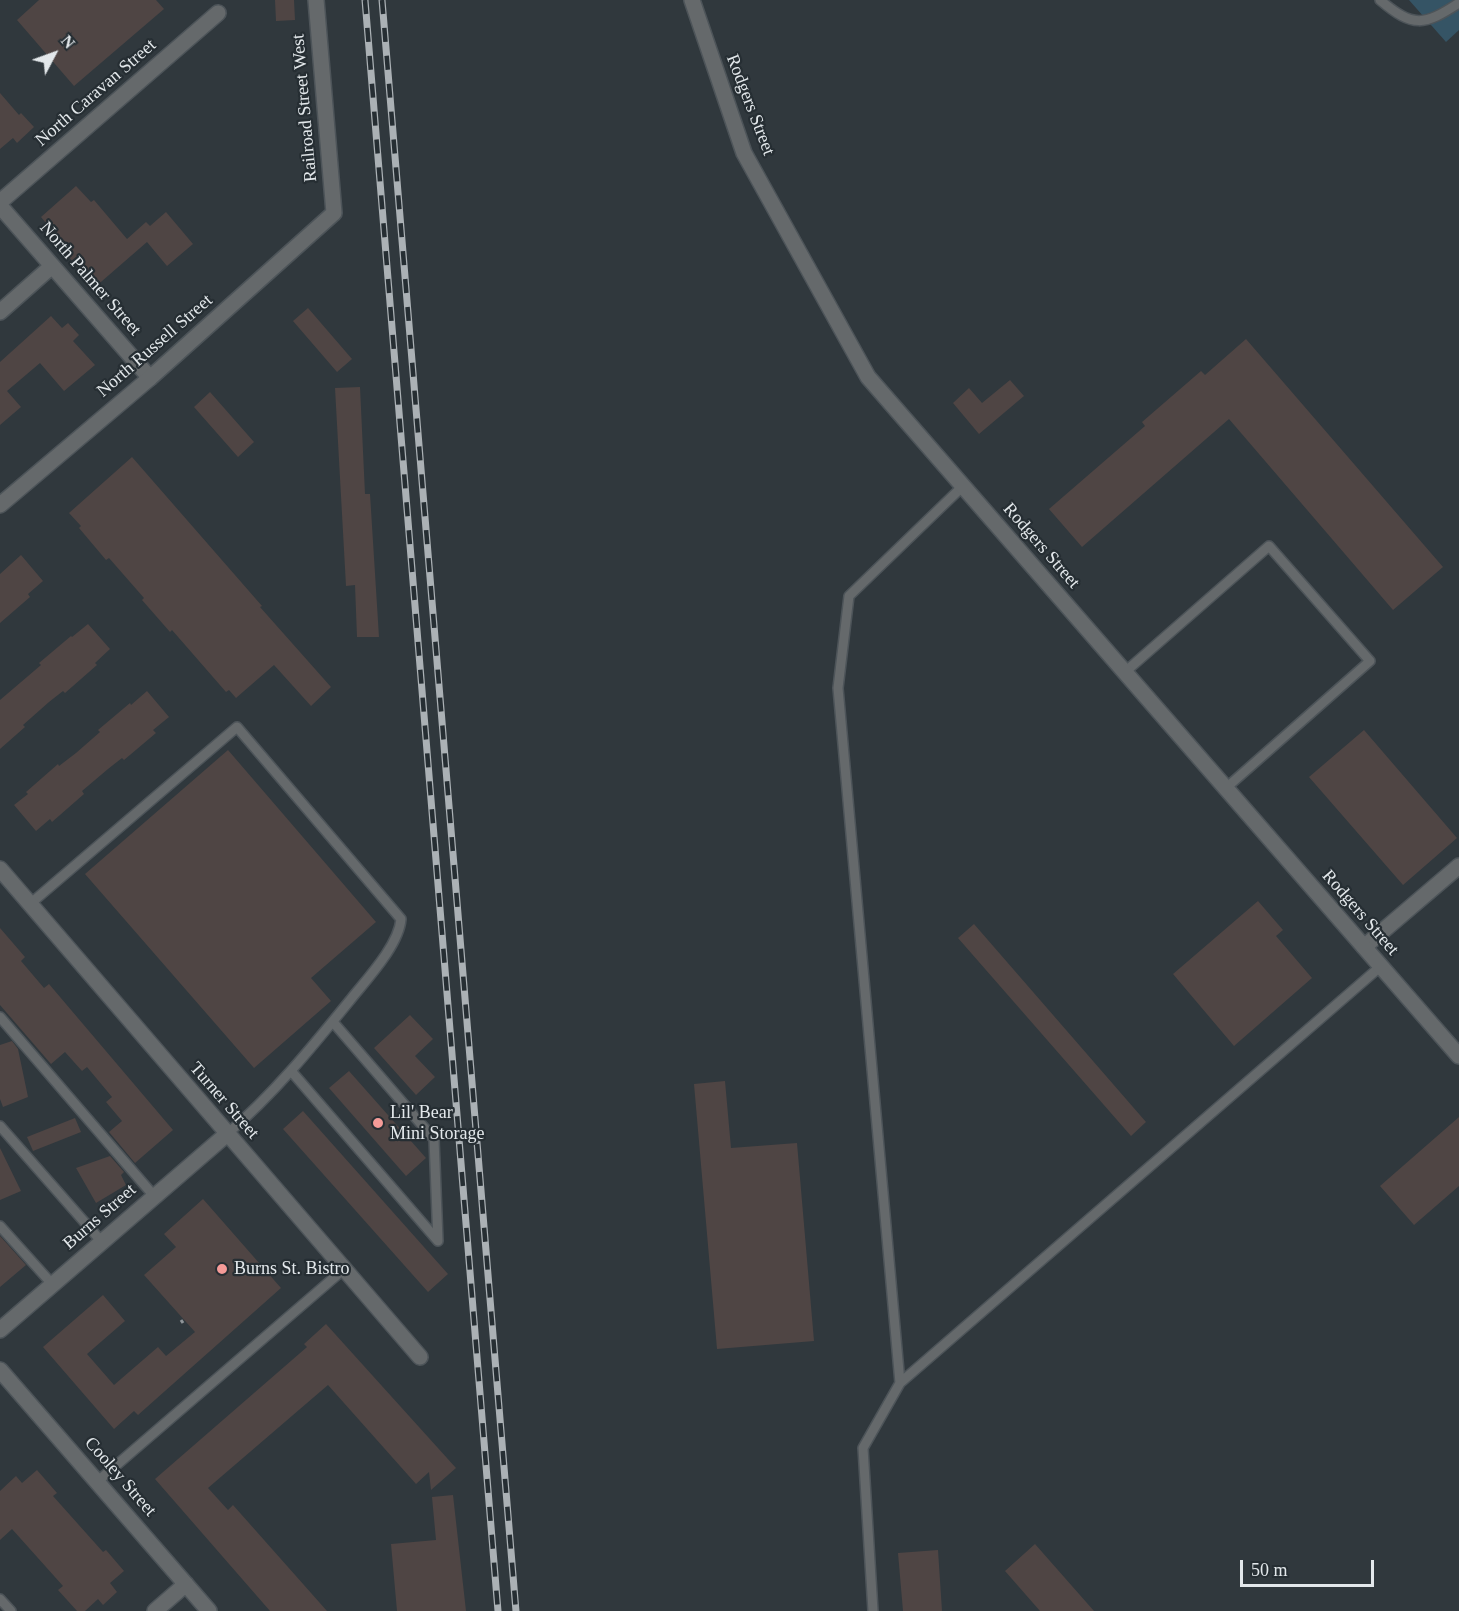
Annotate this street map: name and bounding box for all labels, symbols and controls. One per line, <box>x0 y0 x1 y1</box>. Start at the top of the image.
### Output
north arrow <box>24 24 84 84</box>
street label: Railroad Street West <box>288 33 322 183</box>
street label: North Caravan Street <box>31 35 161 151</box>
street label: Rodgers Street <box>721 51 779 159</box>
street label: North Palmer Street <box>35 218 145 340</box>
street label: North Russell Street <box>93 290 217 402</box>
street label: Rodgers Street <box>998 499 1084 593</box>
street label: Rodgers Street <box>1317 866 1403 960</box>
street label: Turner Street <box>185 1058 263 1144</box>
place label: Lil' Bear Mini Storage <box>390 1102 484 1144</box>
marker: Lil' Bear Mini Storage <box>371 1116 385 1130</box>
street label: Burns Street <box>59 1179 141 1255</box>
place label: Burns St. Bistro <box>234 1258 350 1280</box>
marker: Burns St. Bistro <box>215 1262 229 1276</box>
street label: Cooley Street <box>80 1433 160 1521</box>
scale bar <box>1243 1548 1376 1586</box>
text: 50 m <box>1251 1560 1288 1580</box>

